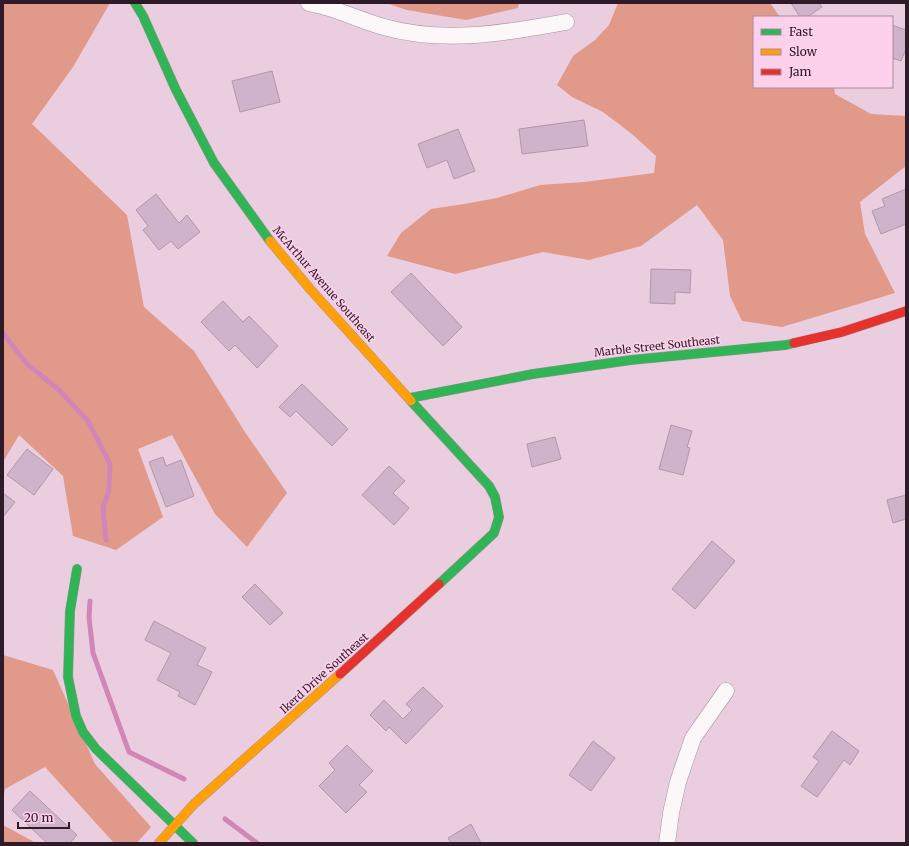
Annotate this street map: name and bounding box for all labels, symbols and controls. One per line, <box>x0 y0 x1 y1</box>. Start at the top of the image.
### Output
legend <box>753 16 893 88</box>
text: Fast <box>789 24 813 39</box>
text: Slow <box>789 44 818 59</box>
text: Jam <box>788 64 812 79</box>
street label: McArthur Avenue Southeast <box>270 223 379 345</box>
street label: Marble Street Southeast <box>593 332 721 360</box>
street label: Ikerd Drive Southeast <box>277 629 372 716</box>
scale bar <box>18 804 69 830</box>
text: 20 m <box>24 810 53 825</box>

